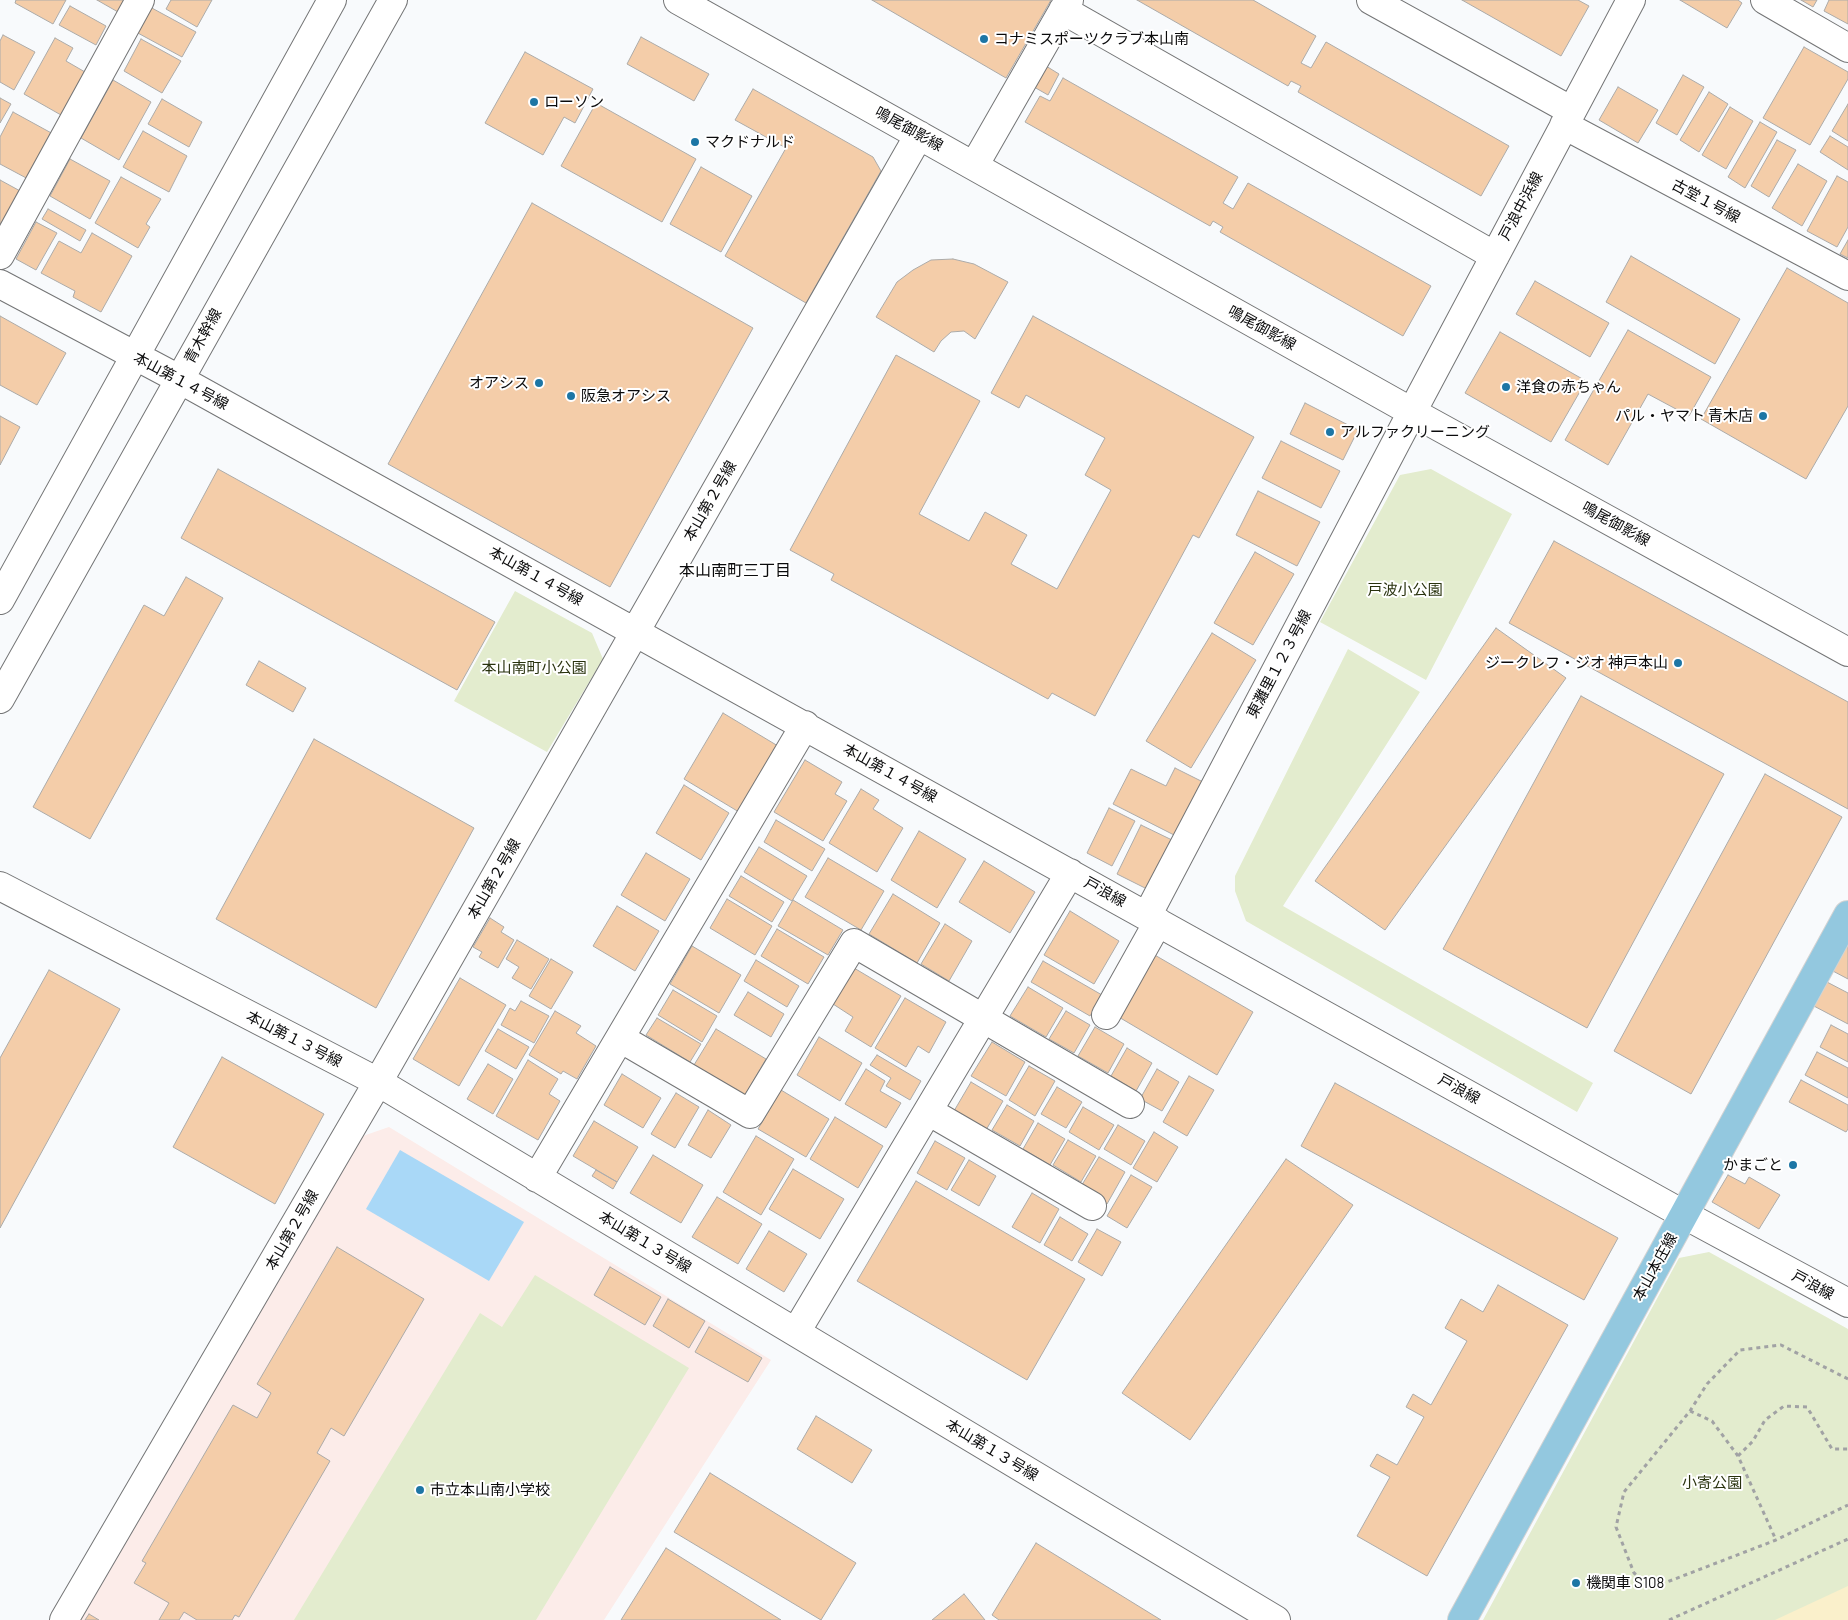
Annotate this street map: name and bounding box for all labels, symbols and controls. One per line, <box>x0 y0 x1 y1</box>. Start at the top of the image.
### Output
place label: コナミスポーツクラブ本山南 <box>994 30 1189 48</box>
marker: コナミスポーツクラブ本山南 <box>978 33 990 45</box>
place label: ローソン <box>544 93 604 111</box>
marker: ローソン <box>528 96 540 108</box>
street label: 鳴尾御影線 <box>872 103 946 155</box>
place label: マクドナルド <box>705 133 795 151</box>
marker: マクドナルド <box>689 136 701 148</box>
street label: 戸浪中浜線 <box>1495 169 1547 243</box>
street label: 古堂１号線 <box>1669 175 1743 227</box>
street label: 鳴尾御影線 <box>1225 302 1299 354</box>
street label: 青木幹線 <box>181 305 225 367</box>
street label: 本山第１４号線 <box>130 348 232 414</box>
place label: オアシス <box>469 374 529 392</box>
marker: オアシス <box>533 377 545 389</box>
place label: 洋食の赤ちゃん <box>1516 378 1621 396</box>
marker: 洋食の赤ちゃん <box>1500 381 1512 393</box>
place label: 阪急オアシス <box>581 387 671 405</box>
marker: 阪急オアシス <box>565 390 577 402</box>
place label: パル・ヤマト 青木店 <box>1615 407 1753 425</box>
marker: パル・ヤマト 青木店 <box>1757 410 1769 422</box>
place label: アルファクリーニング <box>1340 423 1490 441</box>
marker: アルファクリーニング <box>1324 426 1336 438</box>
street label: 本山第２号線 <box>680 458 740 544</box>
street label: 鳴尾御影線 <box>1579 498 1653 550</box>
street label: 本山第１４号線 <box>486 543 586 609</box>
district label: 本山南町三丁目 <box>679 561 791 581</box>
park label: 戸波小公園 <box>1368 581 1442 599</box>
street label: 東灘里１２３号線 <box>1243 607 1315 721</box>
place label: ジークレフ・ジオ 神戸本山 <box>1485 654 1668 672</box>
marker: ジークレフ・ジオ 神戸本山 <box>1672 657 1684 669</box>
park label: 本山南町小公園 <box>482 659 586 677</box>
street label: 本山第１４号線 <box>840 740 940 806</box>
street label: 本山第２号線 <box>464 836 524 922</box>
street label: 戸浪線 <box>1081 873 1129 911</box>
street label: 本山第１３号線 <box>243 1007 345 1071</box>
street label: 戸浪線 <box>1435 1070 1483 1108</box>
place label: かまごと <box>1723 1156 1783 1174</box>
marker: かまごと <box>1787 1159 1799 1171</box>
street label: 本山第２号線 <box>262 1187 322 1273</box>
street label: 本山第１３号線 <box>595 1207 695 1277</box>
street label: 本山本庄線 <box>1629 1230 1681 1304</box>
street label: 戸浪線 <box>1789 1266 1837 1304</box>
street label: 本山第１３号線 <box>942 1415 1042 1485</box>
park label: 小寄公園 <box>1682 1474 1742 1492</box>
place label: 市立本山南小学校 <box>430 1481 550 1499</box>
marker: 市立本山南小学校 <box>414 1484 426 1496</box>
place label: 機関車 S108 <box>1586 1574 1664 1592</box>
marker: 機関車 S108 <box>1570 1577 1582 1589</box>

